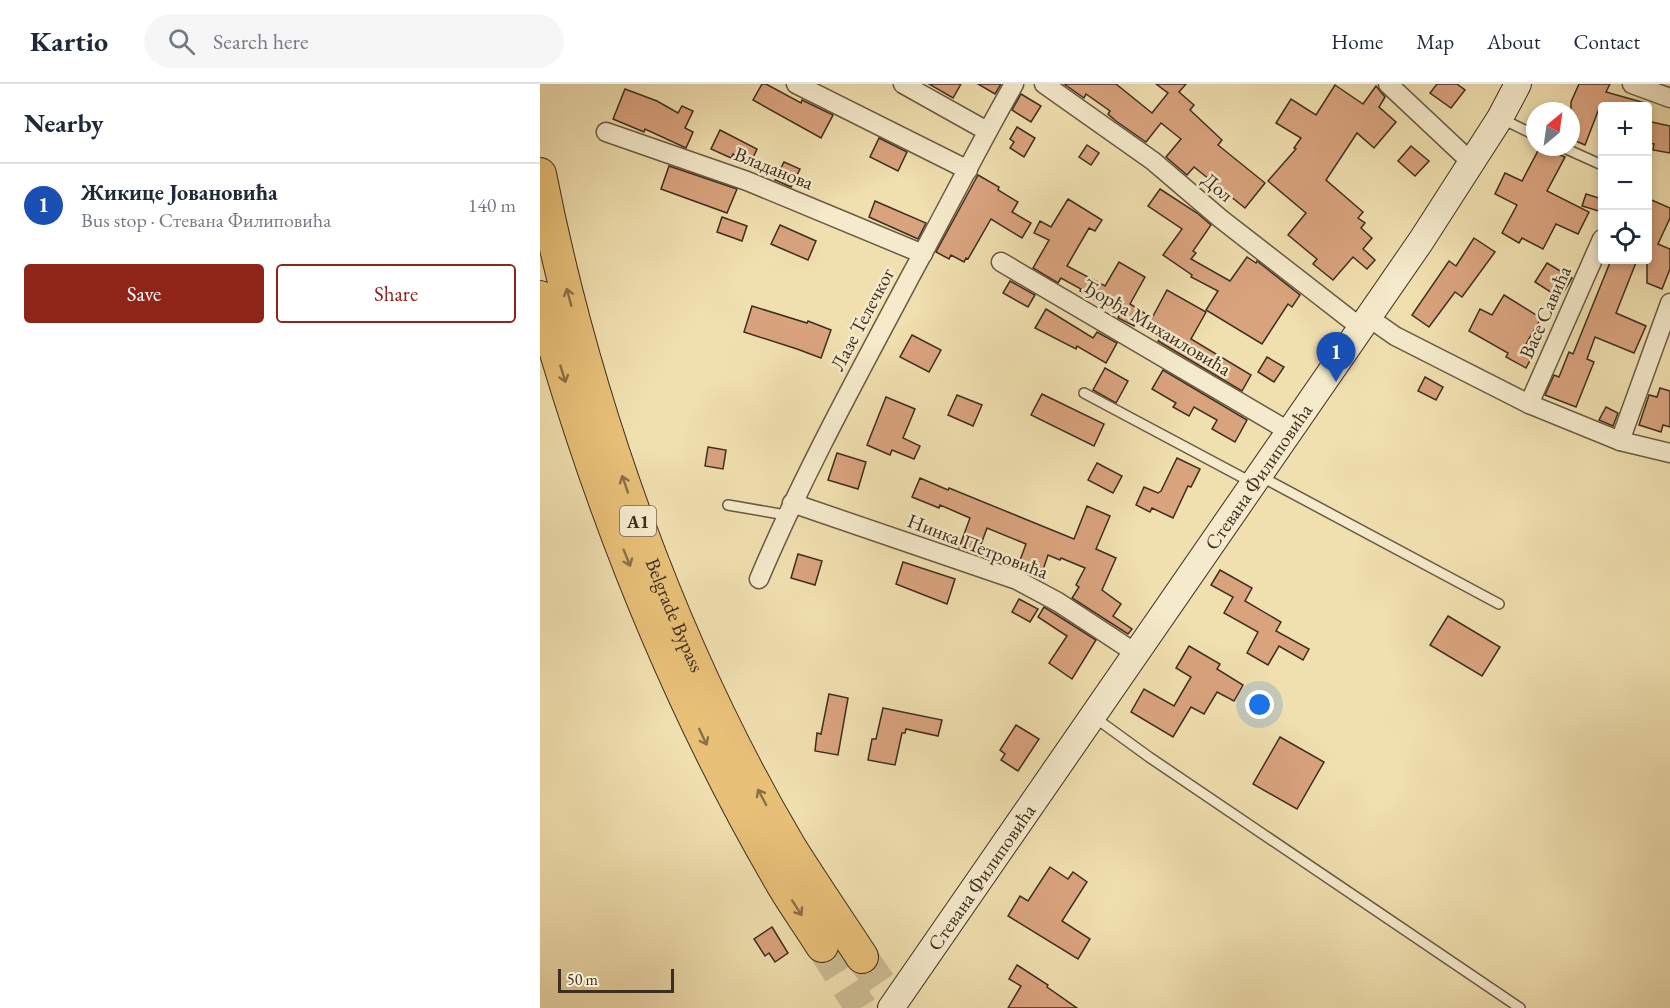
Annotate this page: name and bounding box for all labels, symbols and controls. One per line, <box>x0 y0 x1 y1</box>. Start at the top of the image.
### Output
search box <box>144 14 564 68</box>
text: Kartio <box>30 23 108 59</box>
icon: search <box>165 25 198 58</box>
text: Search here <box>213 27 309 56</box>
text: Home <box>1331 28 1383 55</box>
text: Map <box>1416 28 1454 55</box>
text: About <box>1487 28 1540 55</box>
text: Contact <box>1573 28 1640 55</box>
north arrow <box>1526 102 1580 156</box>
map controls <box>1598 102 1652 264</box>
button: + <box>1598 102 1652 156</box>
text: Nearby <box>24 106 104 140</box>
street label: Владанова <box>731 140 817 196</box>
button: − <box>1598 156 1652 210</box>
street label: Дол <box>1197 166 1239 208</box>
text: Жикице Јовановића <box>81 178 278 207</box>
text: 1 <box>38 192 49 218</box>
text: 140 m <box>468 192 516 218</box>
text: Bus stop · Стевана Филиповића <box>81 207 331 233</box>
button: locate <box>1598 210 1652 264</box>
street label: Васе Савића <box>1513 262 1577 362</box>
street label: Лазе Телечког <box>824 263 900 375</box>
button: Save <box>24 264 264 323</box>
button: Share <box>276 264 516 323</box>
street label: Ђорђа Михаиловића <box>1078 272 1236 382</box>
one-way arrow <box>562 288 574 307</box>
pin: 1 <box>1316 332 1356 382</box>
one-way arrow <box>558 364 569 383</box>
street label: Стевана Филиповића <box>1199 398 1318 555</box>
one-way arrow <box>619 475 630 494</box>
road number: A1 <box>620 506 656 536</box>
street label: Нинка Петровића <box>904 507 1052 585</box>
one-way arrow <box>622 548 633 566</box>
street label: Belgrade Bypass <box>640 554 710 676</box>
your location <box>1245 690 1274 719</box>
one-way arrow <box>698 728 710 746</box>
one-way arrow <box>756 788 767 806</box>
street label: Стевана Филиповића <box>922 799 1041 956</box>
one-way arrow <box>791 899 804 916</box>
scale bar <box>558 966 674 994</box>
text: 50 m <box>567 969 598 990</box>

